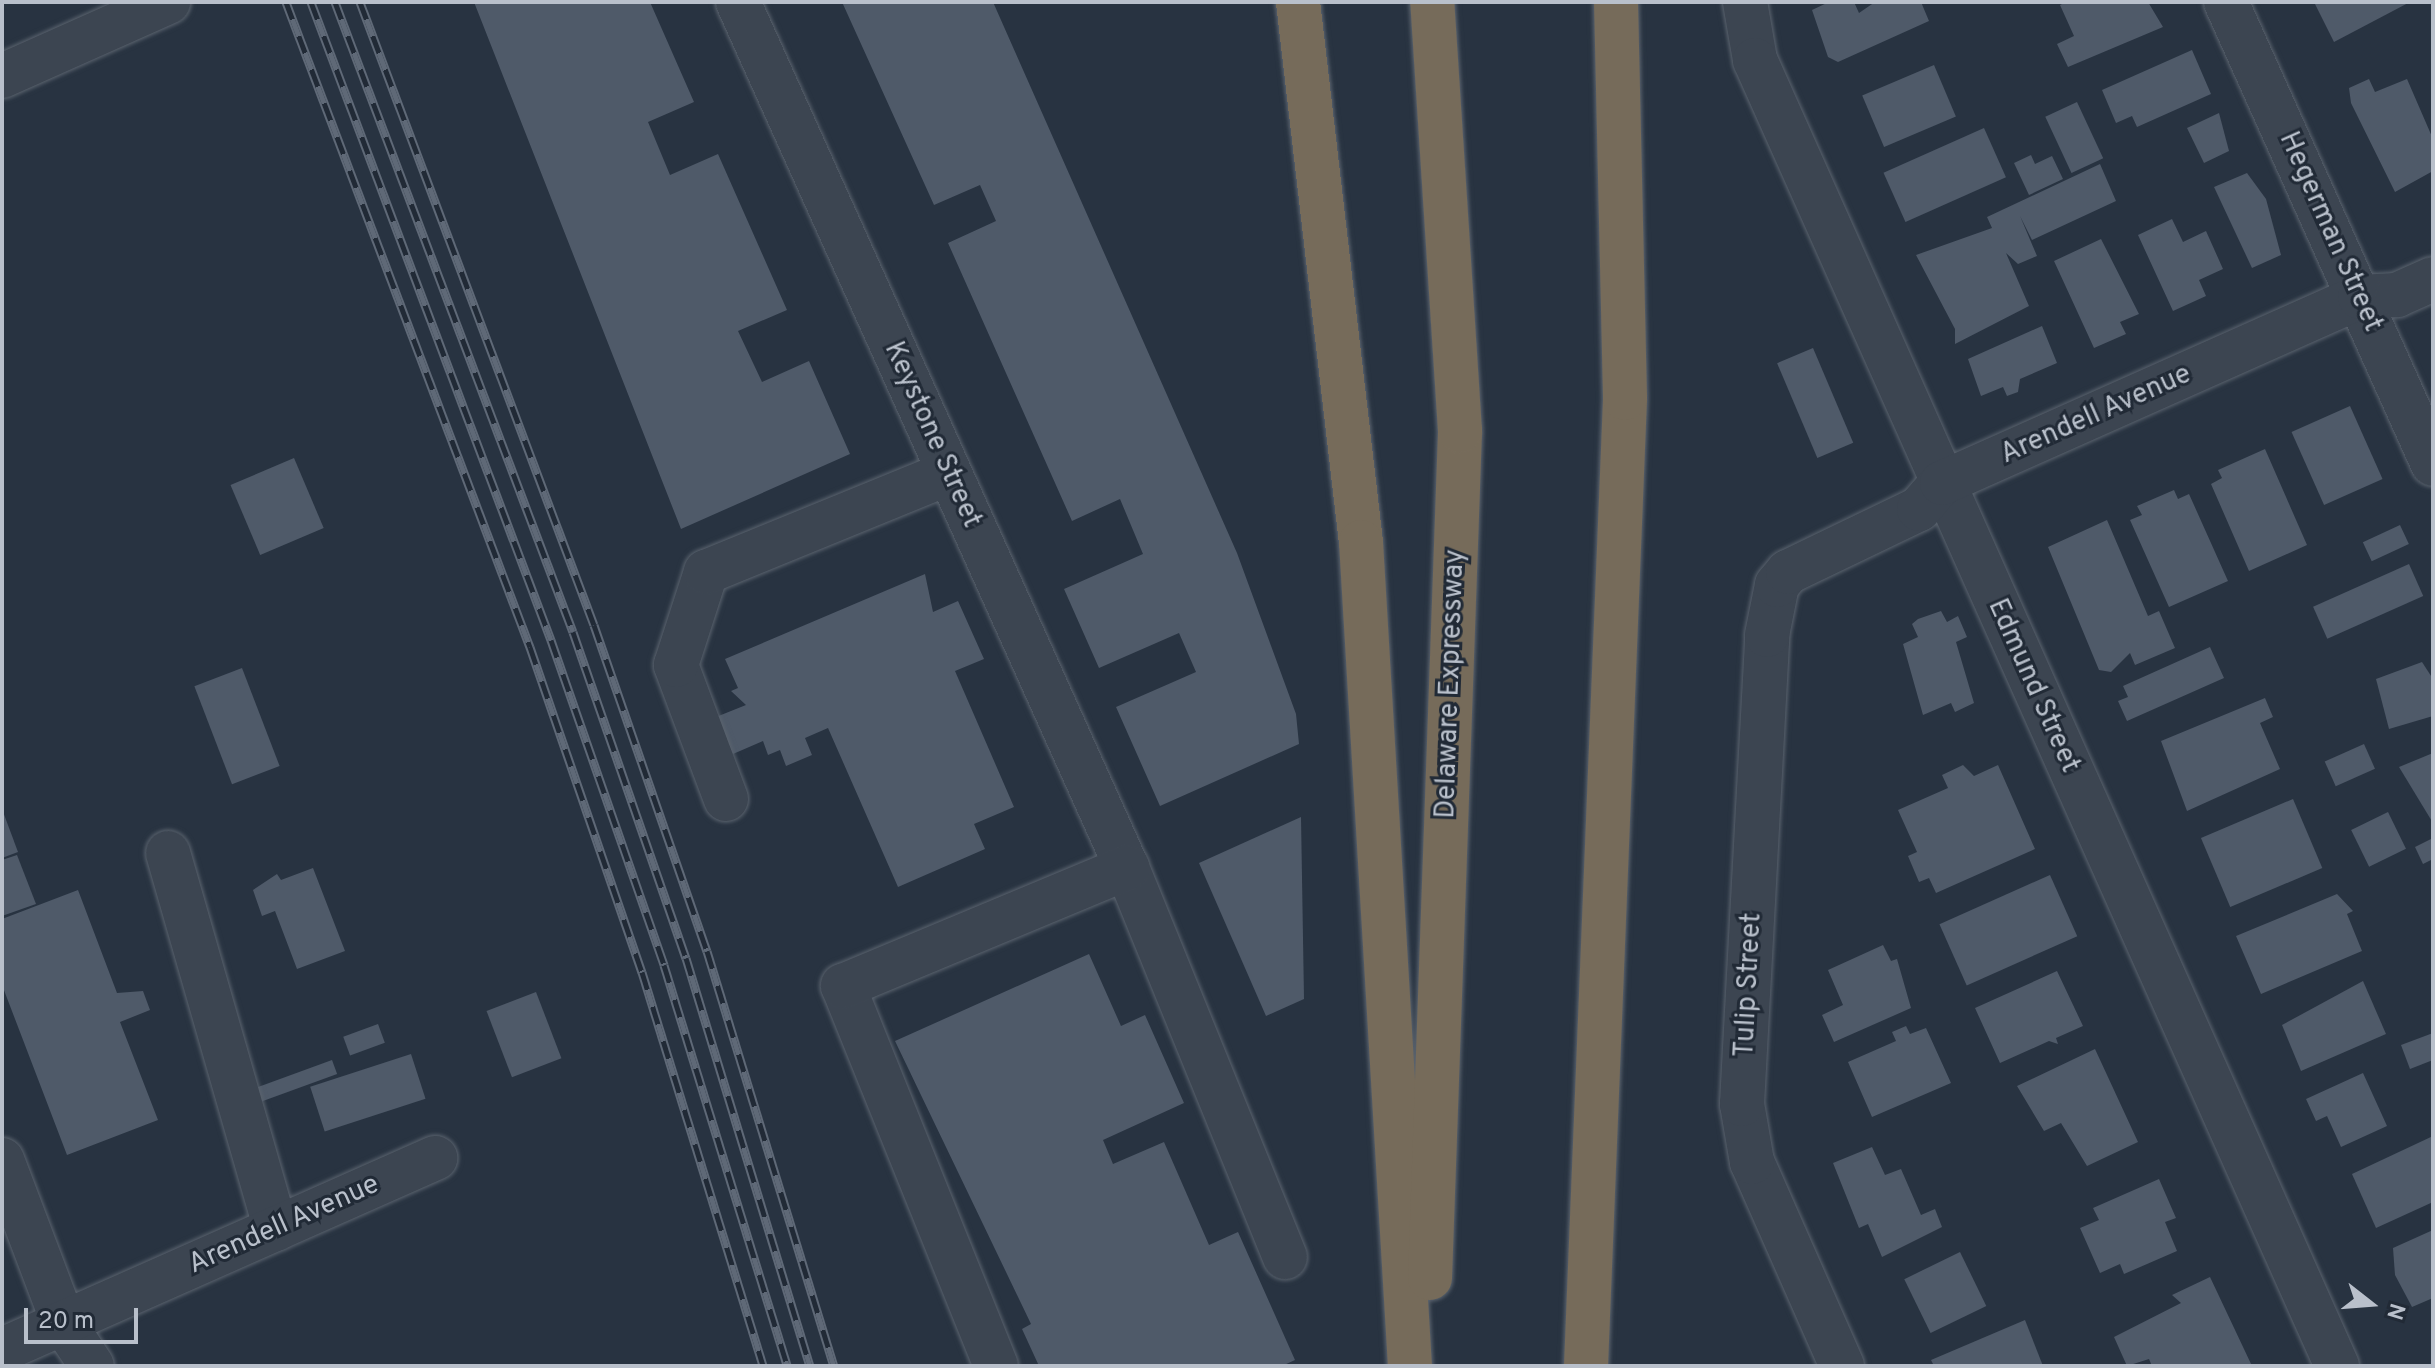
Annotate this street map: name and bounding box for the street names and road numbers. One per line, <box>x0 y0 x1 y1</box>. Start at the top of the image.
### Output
street label: Hegerman Street <box>2271 127 2389 337</box>
street label: Keystone Street <box>876 337 988 533</box>
street label: Arendell Avenue <box>1995 358 2197 472</box>
street label: Delaware Expressway <box>1430 549 1472 819</box>
street label: Edmund Street <box>1980 594 2086 778</box>
street label: Tulip Street <box>1728 912 1770 1058</box>
street label: Arendell Avenue <box>183 1168 385 1282</box>

